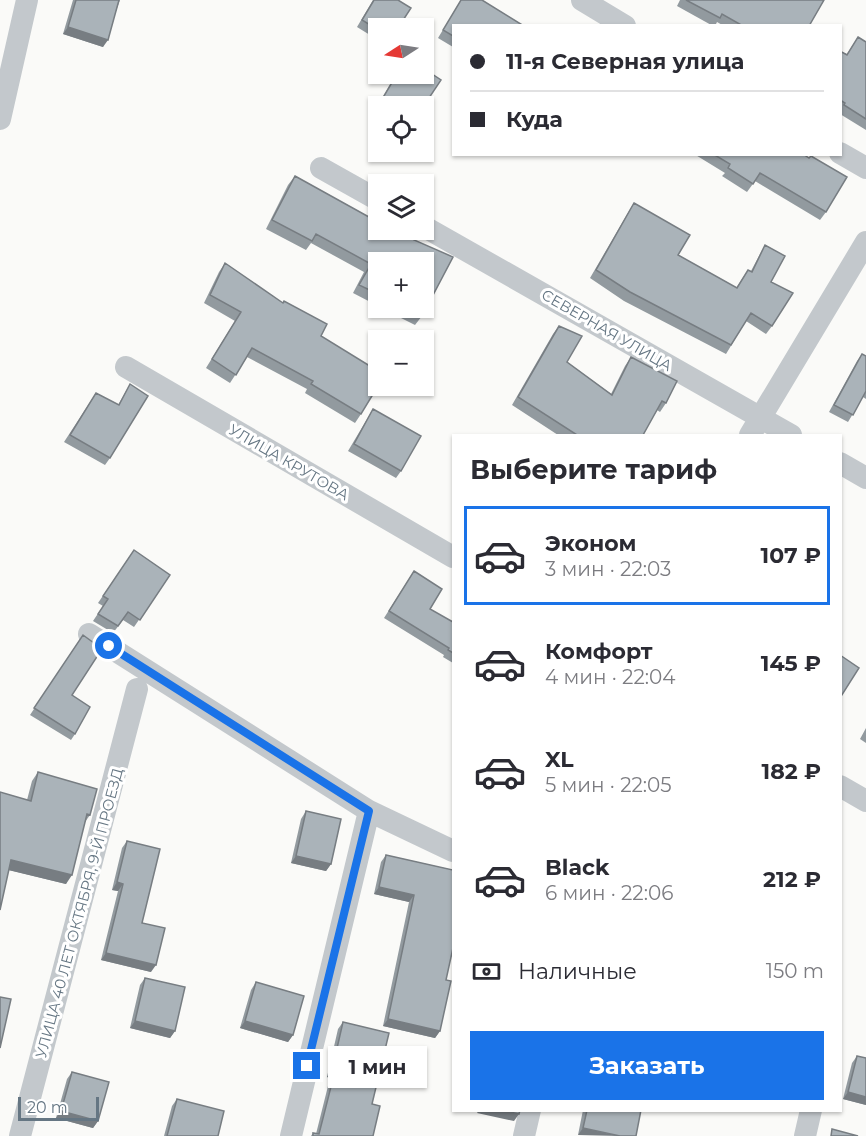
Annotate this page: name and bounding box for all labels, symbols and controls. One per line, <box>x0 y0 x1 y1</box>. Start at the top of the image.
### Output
north arrow <box>368 18 434 84</box>
map controls <box>368 18 434 396</box>
text: 11-я Северная улица <box>506 48 744 75</box>
button: locate <box>368 96 434 162</box>
text: Куда <box>506 106 563 133</box>
button: layers <box>368 174 434 240</box>
button: + <box>368 252 434 318</box>
street label: СЕВЕРНАЯ УЛИЦА <box>538 285 676 375</box>
button: − <box>368 330 434 396</box>
street label: УЛИЦА КРУТОВА <box>225 420 353 504</box>
text: Выберите тариф <box>470 453 717 486</box>
icon: car <box>473 529 527 583</box>
text: Эконом <box>545 530 636 557</box>
text: 107 ₽ <box>761 542 821 569</box>
text: 3 мин · 22:03 <box>545 557 671 581</box>
route start <box>95 632 122 659</box>
icon: car <box>473 637 527 691</box>
text: Комфорт <box>545 638 653 665</box>
text: 145 ₽ <box>761 650 821 677</box>
text: 4 мин · 22:04 <box>545 665 675 689</box>
icon: car <box>473 745 527 799</box>
text: XL <box>545 746 574 773</box>
text: 182 ₽ <box>762 758 821 785</box>
street label: УЛИЦА 40 ЛЕТ ОКТЯБРЯ, 9-Й ПРОЕЗД <box>31 766 127 1060</box>
text: 5 мин · 22:05 <box>545 773 672 797</box>
icon: car <box>473 853 527 907</box>
text: Black <box>545 854 609 881</box>
text: 212 ₽ <box>763 866 821 893</box>
text: 6 мин · 22:06 <box>545 881 673 905</box>
icon: cash <box>470 955 503 988</box>
text: Наличные <box>518 958 637 985</box>
text: 150 m <box>766 959 824 983</box>
button: Заказать <box>470 1031 824 1100</box>
callout: 1 мин <box>328 1045 427 1087</box>
route end <box>293 1052 320 1079</box>
text: 1 мин <box>349 1055 406 1079</box>
scale bar <box>18 1094 99 1122</box>
text: 20 m <box>27 1098 68 1117</box>

